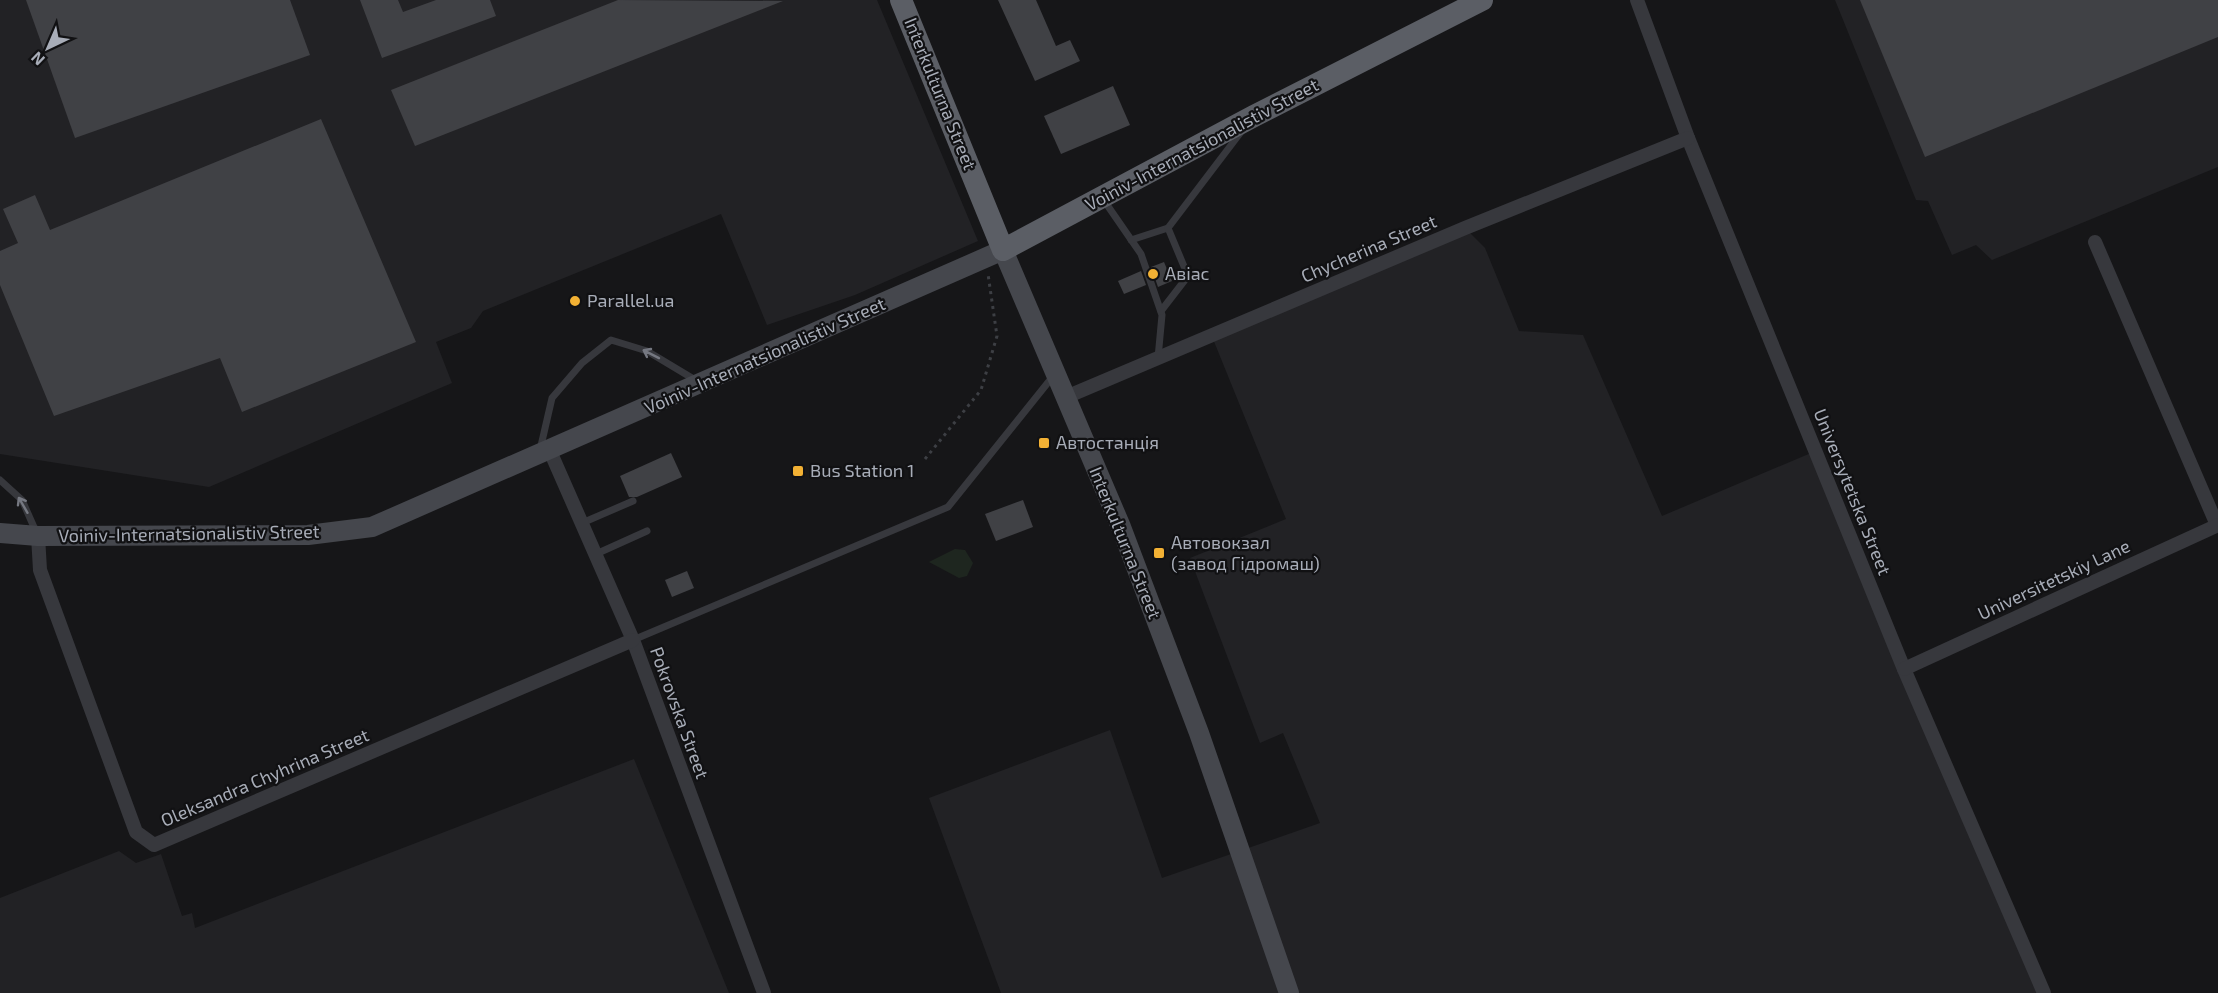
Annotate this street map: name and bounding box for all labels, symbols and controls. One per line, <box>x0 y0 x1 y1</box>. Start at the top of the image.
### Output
street label: Interkulturna Street <box>900 14 982 173</box>
north arrow <box>18 18 78 78</box>
text: N <box>26 48 48 70</box>
street label: Voiniv-Internatsionalistiv Street <box>1081 73 1322 215</box>
street label: Chycherina Street <box>1298 210 1440 287</box>
place label: Авіас <box>1165 262 1210 284</box>
marker: Авіас <box>1146 267 1160 281</box>
place label: Parallel.ua <box>587 289 675 311</box>
street label: Voiniv-Internatsionalistiv Street <box>641 292 889 418</box>
marker: Parallel.ua <box>568 294 582 308</box>
one-way arrow <box>642 348 660 360</box>
street label: Universytetska Street <box>1809 405 1896 578</box>
place label: Автостанція <box>1056 431 1159 453</box>
marker: Автостанція <box>1037 436 1051 450</box>
place label: Bus Station 1 <box>810 459 915 481</box>
street label: Interkulturna Street <box>1085 463 1167 622</box>
marker: Bus Station 1 <box>791 464 805 478</box>
one-way arrow <box>17 497 29 514</box>
street label: Voiniv-Internatsionalistiv Street <box>58 520 320 546</box>
place label: Автовокзал (завод Гідромаш) <box>1171 531 1320 574</box>
street label: Universitetskiy Lane <box>1974 534 2133 624</box>
marker: Автовокзал (завод Гідромаш) <box>1152 546 1166 560</box>
street label: Pokrovska Street <box>646 644 714 782</box>
street label: Oleksandra Chyhrina Street <box>157 723 372 831</box>

